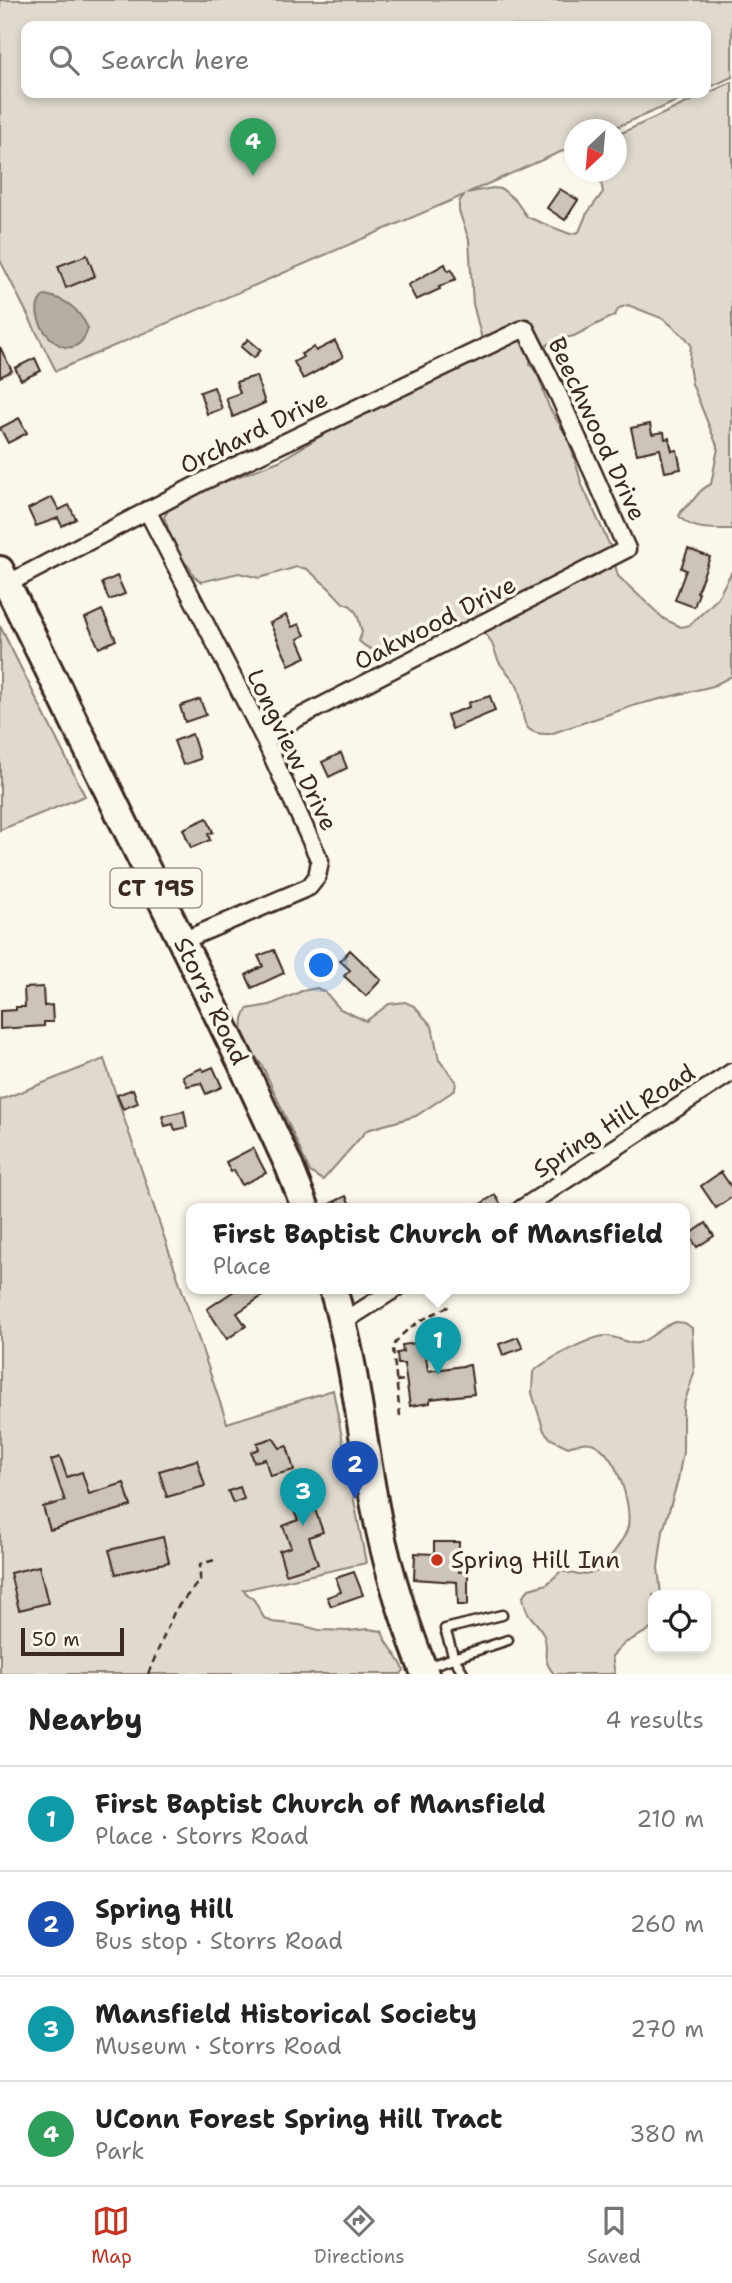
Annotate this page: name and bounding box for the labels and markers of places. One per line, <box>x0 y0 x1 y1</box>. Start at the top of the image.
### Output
pin: 4 <box>230 118 276 176</box>
pin: 1 <box>415 1317 461 1375</box>
pin: 2 <box>332 1441 378 1499</box>
pin: 3 <box>280 1468 326 1526</box>
place label: Spring Hill Inn <box>451 1544 620 1576</box>
marker: Spring Hill Inn <box>429 1552 445 1568</box>

